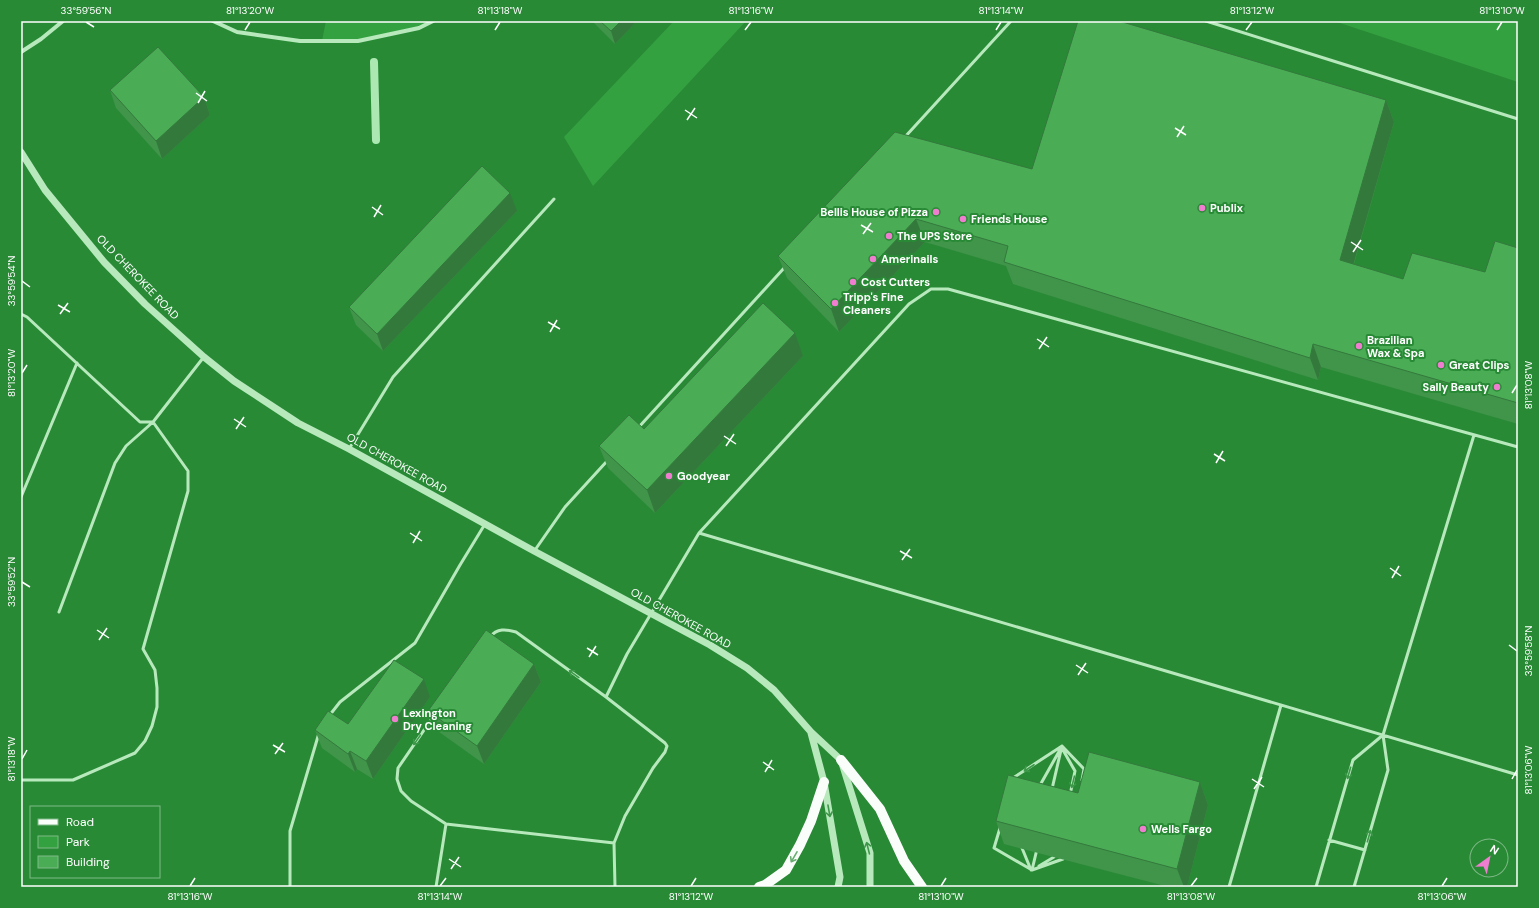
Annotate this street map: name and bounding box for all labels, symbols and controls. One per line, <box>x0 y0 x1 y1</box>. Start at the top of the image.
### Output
text: 33°59'56"N <box>61 4 111 17</box>
text: 81°13'20"W <box>226 4 274 17</box>
text: 81°13'18"W <box>478 4 523 17</box>
text: 81°13'16"W <box>728 4 774 17</box>
text: 81°13'14"W <box>979 4 1024 17</box>
text: 81°13'12"W <box>1230 4 1275 17</box>
text: 81°13'10"W <box>1479 4 1525 17</box>
place label: Publix <box>1210 201 1244 215</box>
marker: Publix <box>1197 203 1207 213</box>
place label: Bellis House of Pizza <box>820 205 928 219</box>
marker: Bellis House of Pizza <box>931 207 941 217</box>
place label: Friends House <box>971 212 1048 226</box>
marker: Friends House <box>958 214 968 224</box>
place label: The UPS Store <box>897 229 972 243</box>
marker: The UPS Store <box>884 231 894 241</box>
street label: OLD CHEROKEE ROAD <box>94 232 182 323</box>
place label: Amerinails <box>881 252 938 266</box>
marker: Amerinails <box>868 254 878 264</box>
text: 33°59'54"N <box>5 256 18 306</box>
place label: Cost Cutters <box>861 275 930 289</box>
marker: Cost Cutters <box>848 277 858 287</box>
place label: Tripp's Fine Cleaners <box>843 290 904 317</box>
marker: Tripp's Fine Cleaners <box>830 298 840 308</box>
place label: Brazilian Wax & Spa <box>1367 333 1424 360</box>
marker: Brazilian Wax & Spa <box>1354 341 1364 351</box>
text: 81°13'20"W <box>5 349 18 397</box>
place label: Great Clips <box>1449 358 1510 372</box>
marker: Great Clips <box>1436 360 1446 370</box>
text: 81°13'08"W <box>1522 360 1535 409</box>
place label: Sally Beauty <box>1423 380 1489 394</box>
marker: Sally Beauty <box>1492 382 1502 392</box>
street label: OLD CHEROKEE ROAD <box>344 430 450 497</box>
place label: Goodyear <box>677 469 730 483</box>
marker: Goodyear <box>664 471 674 481</box>
text: 33°59'52"N <box>5 557 18 607</box>
street label: OLD CHEROKEE ROAD <box>628 585 734 652</box>
text: 33°59'58"N <box>1522 626 1535 676</box>
one-way arrow <box>569 670 580 678</box>
place label: Lexington Dry Cleaning <box>403 706 472 733</box>
marker: Lexington Dry Cleaning <box>390 714 400 724</box>
one-way arrow <box>413 735 421 746</box>
text: 81°13'18"W <box>5 736 18 781</box>
text: 81°13'06"W <box>1522 745 1535 794</box>
one-way arrow <box>1023 764 1035 772</box>
one-way arrow <box>1345 767 1352 780</box>
one-way arrow <box>1068 775 1076 788</box>
one-way arrow <box>825 805 833 818</box>
legend <box>30 806 160 878</box>
text: Road <box>66 814 94 830</box>
place label: Wells Fargo <box>1151 822 1212 836</box>
marker: Wells Fargo <box>1138 824 1148 834</box>
one-way arrow <box>1366 830 1373 843</box>
text: Park <box>66 834 90 850</box>
north arrow <box>1469 838 1509 878</box>
one-way arrow <box>864 842 871 855</box>
text: N <box>1487 842 1502 858</box>
one-way arrow <box>789 851 797 863</box>
text: Building <box>66 854 110 870</box>
text: 81°13'16"W <box>167 890 213 903</box>
text: 81°13'14"W <box>418 890 463 903</box>
text: 81°13'12"W <box>669 890 714 903</box>
text: 81°13'10"W <box>918 890 964 903</box>
text: 81°13'08"W <box>1167 890 1216 903</box>
text: 81°13'06"W <box>1418 890 1467 903</box>

